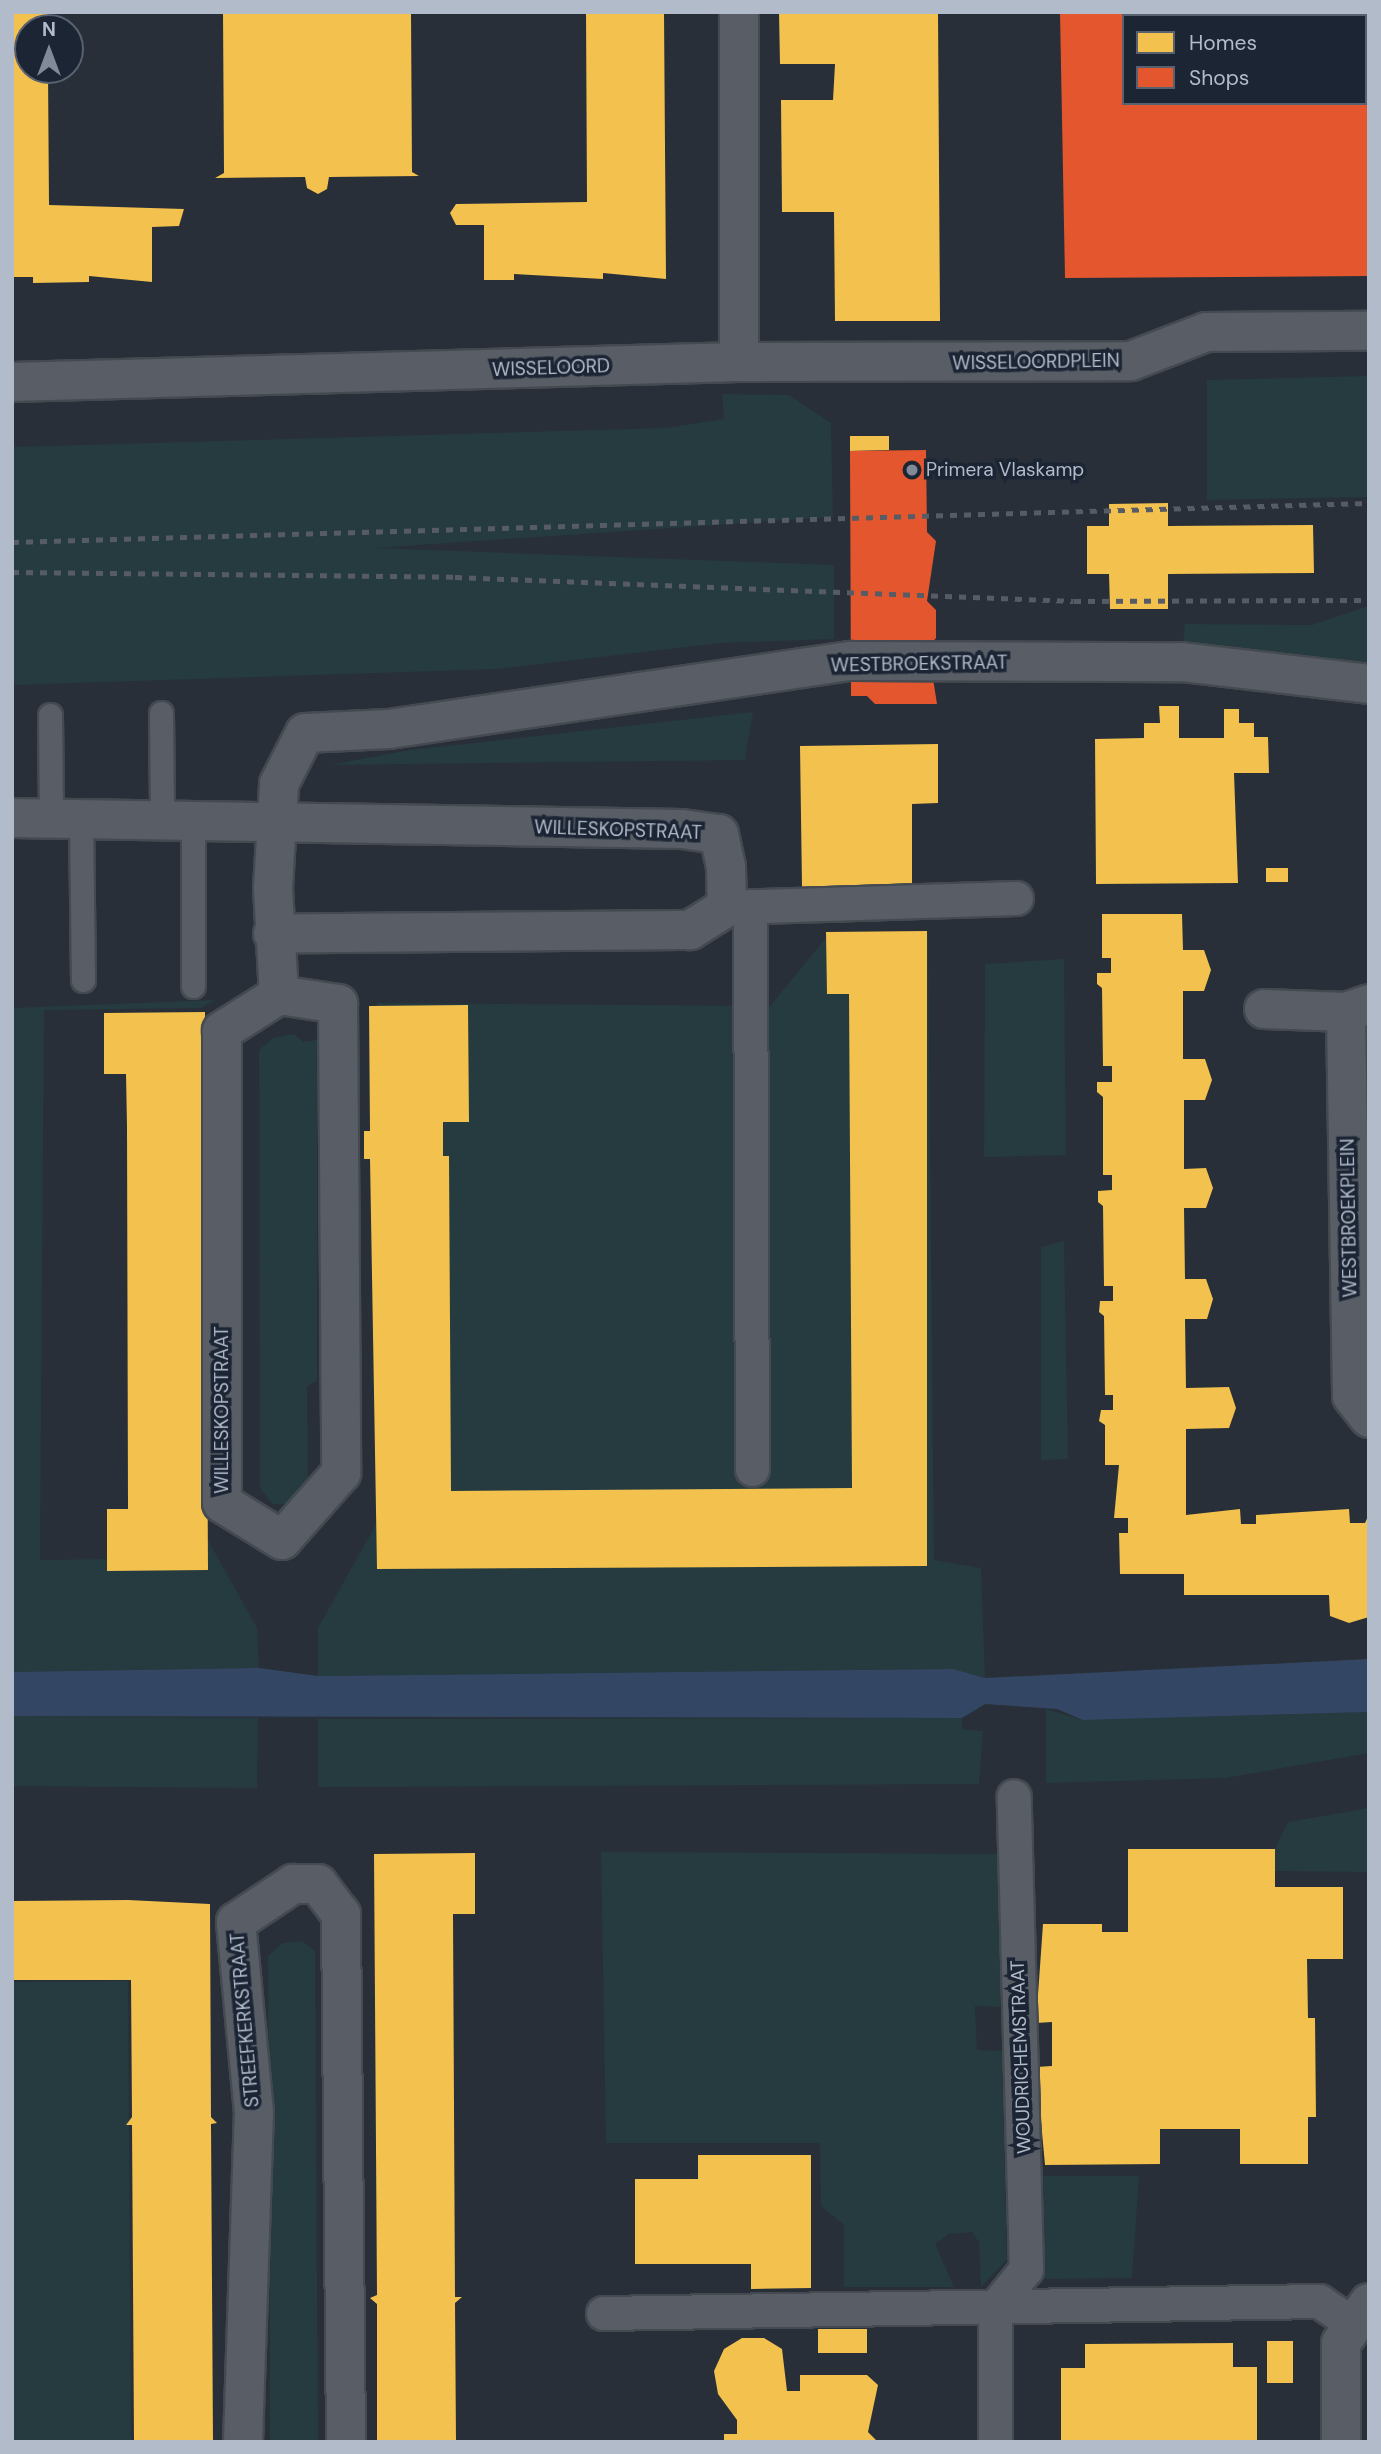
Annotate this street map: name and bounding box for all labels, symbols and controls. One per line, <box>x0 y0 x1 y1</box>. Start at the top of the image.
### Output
north arrow <box>14 14 84 84</box>
legend <box>1122 14 1367 105</box>
text: N <box>42 17 56 42</box>
text: Homes <box>1189 29 1257 57</box>
text: Shops <box>1189 64 1249 92</box>
street label: WISSELOORDPLEIN <box>952 349 1120 375</box>
street label: WISSELOORD <box>492 355 610 381</box>
place label: Primera Vlaskamp <box>926 459 1084 481</box>
marker: Primera Vlaskamp <box>904 462 920 478</box>
street label: WESTBROEKSTRAAT <box>830 651 1008 677</box>
street label: WILLESKOPSTRAAT <box>534 816 702 844</box>
street label: WESTBROEKPLEIN <box>1336 1138 1362 1298</box>
street label: WILLESKOPSTRAAT <box>211 1326 233 1494</box>
street label: STREEFKERKSTRAAT <box>226 1932 264 2108</box>
street label: WOUDRICHEMSTRAAT <box>1006 1960 1036 2154</box>

